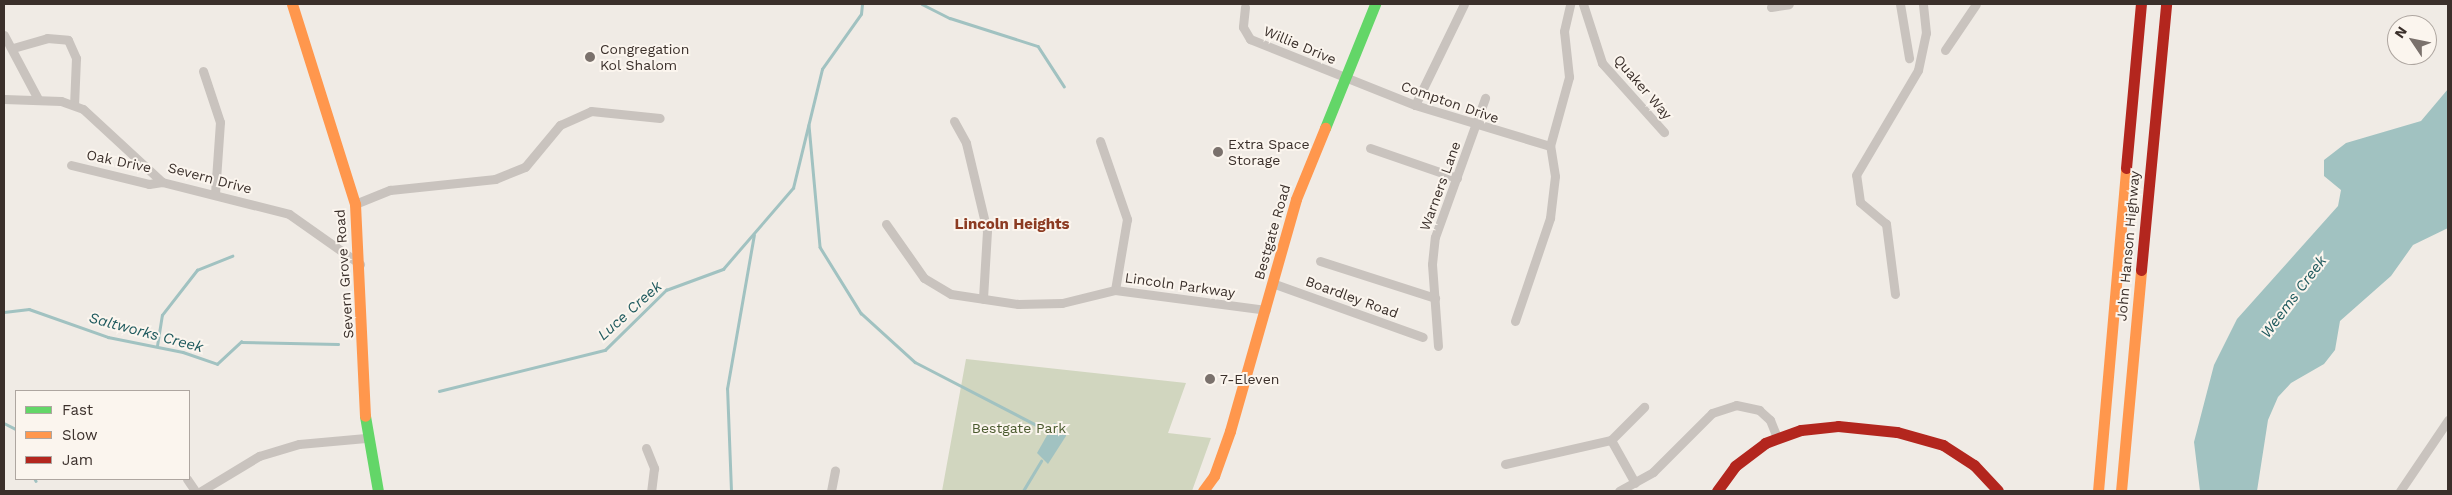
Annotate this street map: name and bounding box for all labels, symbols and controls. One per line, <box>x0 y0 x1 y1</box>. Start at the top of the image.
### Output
north arrow <box>2387 15 2437 65</box>
street label: Willie Drive <box>1261 22 1339 68</box>
text: N <box>2391 23 2410 41</box>
place label: Congregation Kol Shalom <box>600 41 689 74</box>
marker: Congregation Kol Shalom <box>584 51 596 63</box>
street label: Quaker Way <box>1610 51 1676 123</box>
street label: Compton Drive <box>1399 77 1501 127</box>
place label: Extra Space Storage <box>1228 136 1310 168</box>
street label: Warners Lane <box>1416 139 1464 233</box>
street label: Oak Drive <box>85 146 153 176</box>
marker: Extra Space Storage <box>1212 146 1224 158</box>
street label: Severn Drive <box>166 159 254 197</box>
street label: John Hanson Highway <box>2113 170 2143 322</box>
street label: Bestgate Road <box>1250 182 1294 282</box>
street label: Severn Grove Road <box>331 209 357 339</box>
district label: Lincoln Heights <box>954 216 1070 234</box>
water label: Weems Creek <box>2257 252 2331 342</box>
street label: Lincoln Parkway <box>1124 269 1236 301</box>
street label: Boardley Road <box>1303 272 1401 322</box>
water label: Luce Creek <box>594 277 666 345</box>
water label: Saltworks Creek <box>87 309 205 357</box>
place label: 7-Eleven <box>1220 371 1279 387</box>
marker: 7-Eleven <box>1204 373 1216 385</box>
legend <box>15 390 190 480</box>
text: Fast <box>62 401 93 419</box>
park label: Bestgate Park <box>972 420 1066 436</box>
text: Slow <box>62 426 98 444</box>
text: Jam <box>62 451 93 469</box>

